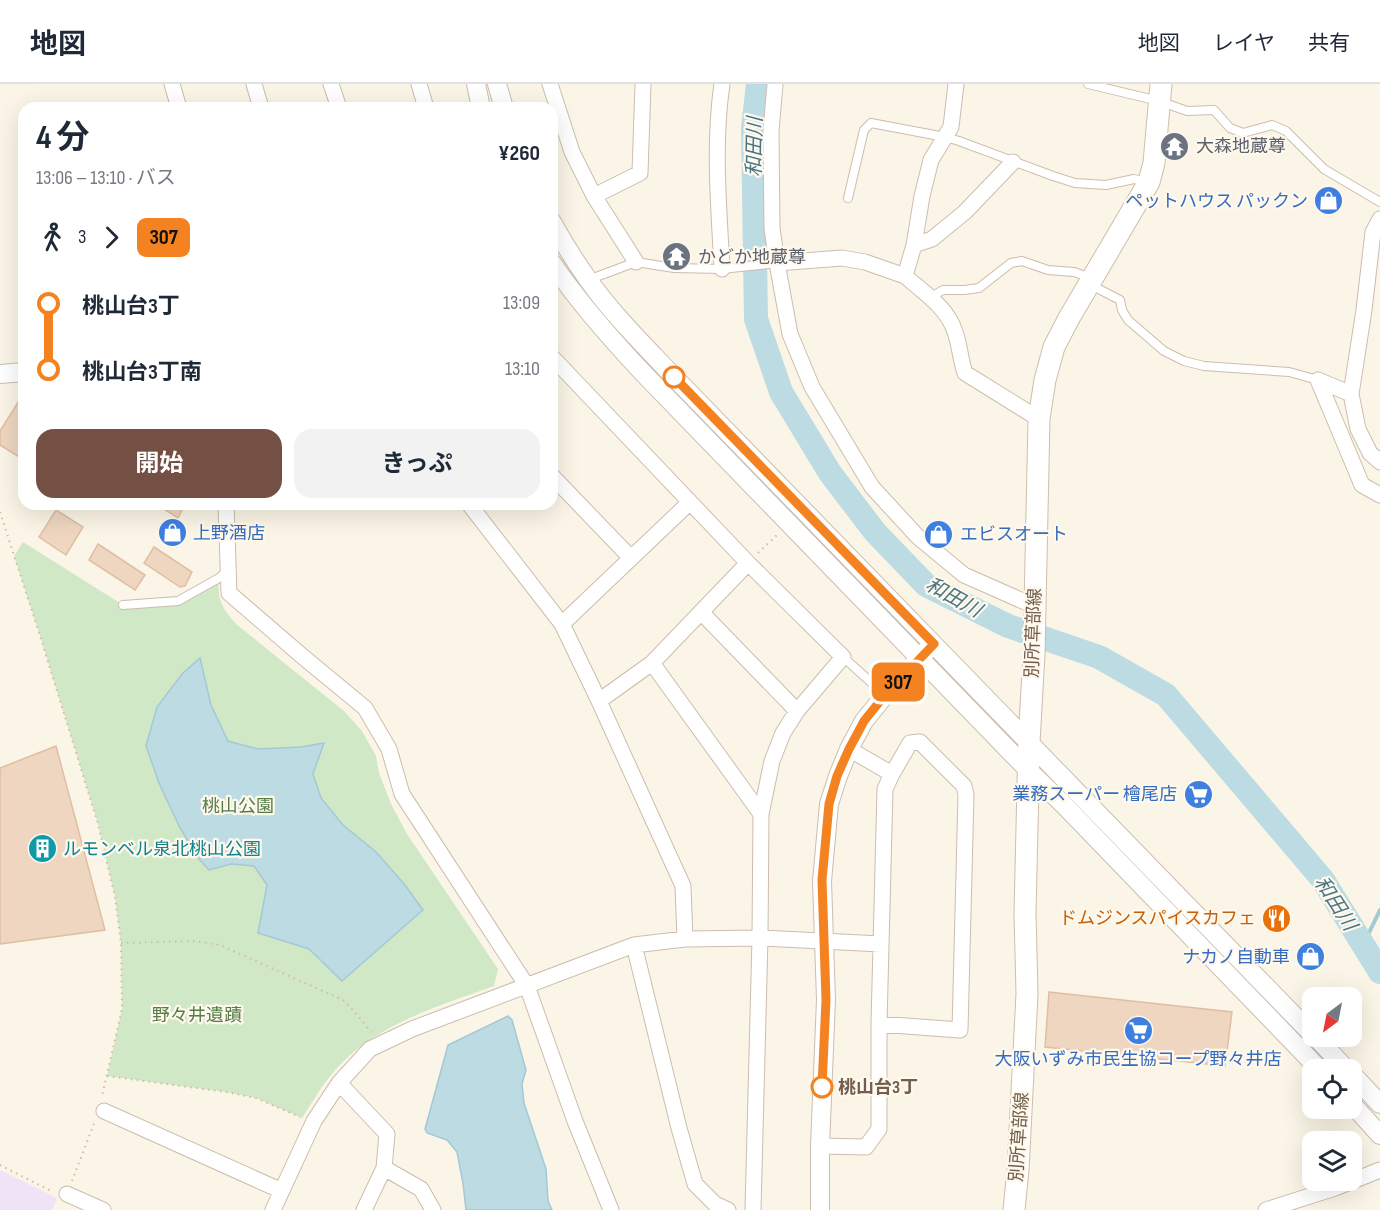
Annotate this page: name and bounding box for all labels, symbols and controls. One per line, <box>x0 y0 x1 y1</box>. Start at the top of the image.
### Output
text: 地図 <box>30 28 86 61</box>
text: 地図 <box>1138 31 1180 56</box>
text: レイヤ <box>1213 31 1275 56</box>
text: 共有 <box>1308 31 1350 56</box>
water label: 和田川 <box>742 115 768 177</box>
text: 4 分 <box>36 118 90 158</box>
temple icon: 大森地蔵尊 <box>1159 130 1191 162</box>
place label: 大森地蔵尊 <box>1196 136 1286 157</box>
text: ¥260 <box>498 140 540 167</box>
text: 13:06 – 13:10 · バス <box>36 166 176 190</box>
shop icon: ペットハウス パックン <box>1313 185 1345 217</box>
place label: ペットハウス パックン <box>1125 191 1308 212</box>
icon: walk <box>36 221 69 254</box>
icon: forward <box>95 221 128 254</box>
text: 3 <box>78 225 86 249</box>
text: 307 <box>149 225 178 250</box>
temple icon: かどか地蔵尊 <box>661 241 693 273</box>
place label: かどか地蔵尊 <box>698 247 806 268</box>
text: 13:09 <box>503 291 540 315</box>
text: 桃山台3丁 <box>82 293 180 320</box>
text: 13:10 <box>505 357 540 381</box>
text: 桃山台3丁南 <box>82 359 202 386</box>
unlabelled marker <box>663 366 685 388</box>
button: 開始 <box>36 429 282 498</box>
button: きっぷ <box>294 429 540 498</box>
shop icon: 上野酒店 <box>156 517 188 549</box>
shop icon: エビスオート <box>923 518 955 550</box>
place label: 上野酒店 <box>193 523 265 544</box>
place label: エビスオート <box>960 524 1068 545</box>
water label: 和田川 <box>921 573 987 624</box>
street label: 別所草部線 <box>1021 588 1046 678</box>
line badge: 307 <box>864 662 932 702</box>
text: 307 <box>884 670 912 695</box>
supermarket icon: 業務スーパー 檜尾店 <box>1182 778 1214 810</box>
place label: 業務スーパー 檜尾店 <box>1012 784 1177 805</box>
park label: 桃山公園 <box>202 796 274 817</box>
building icon: ルモンベル泉北桃山公園 <box>26 833 58 865</box>
place label: ルモンベル泉北桃山公園 <box>63 839 261 860</box>
water label: 和田川 <box>1309 872 1363 937</box>
restaurant icon: ドムジンスパイスカフェ <box>1261 902 1293 934</box>
place label: ドムジンスパイスカフェ <box>1059 908 1256 929</box>
shop icon: ナカノ自動車 <box>1295 941 1327 973</box>
place label: ナカノ自動車 <box>1182 947 1290 968</box>
north arrow <box>1302 987 1362 1047</box>
map controls <box>1302 987 1362 1191</box>
park label: 野々井遺蹟 <box>152 1005 242 1026</box>
supermarket icon: 大阪いずみ市民生協コープ野々井店 <box>1122 1014 1154 1046</box>
place label: 大阪いずみ市民生協コープ野々井店 <box>995 1049 1281 1070</box>
button: locate <box>1302 1059 1362 1119</box>
marker: 桃山台3丁 <box>811 1076 833 1098</box>
place label: 桃山台3丁 <box>838 1077 918 1098</box>
street label: 別所草部線 <box>1006 1091 1033 1183</box>
button: layers <box>1302 1131 1362 1191</box>

